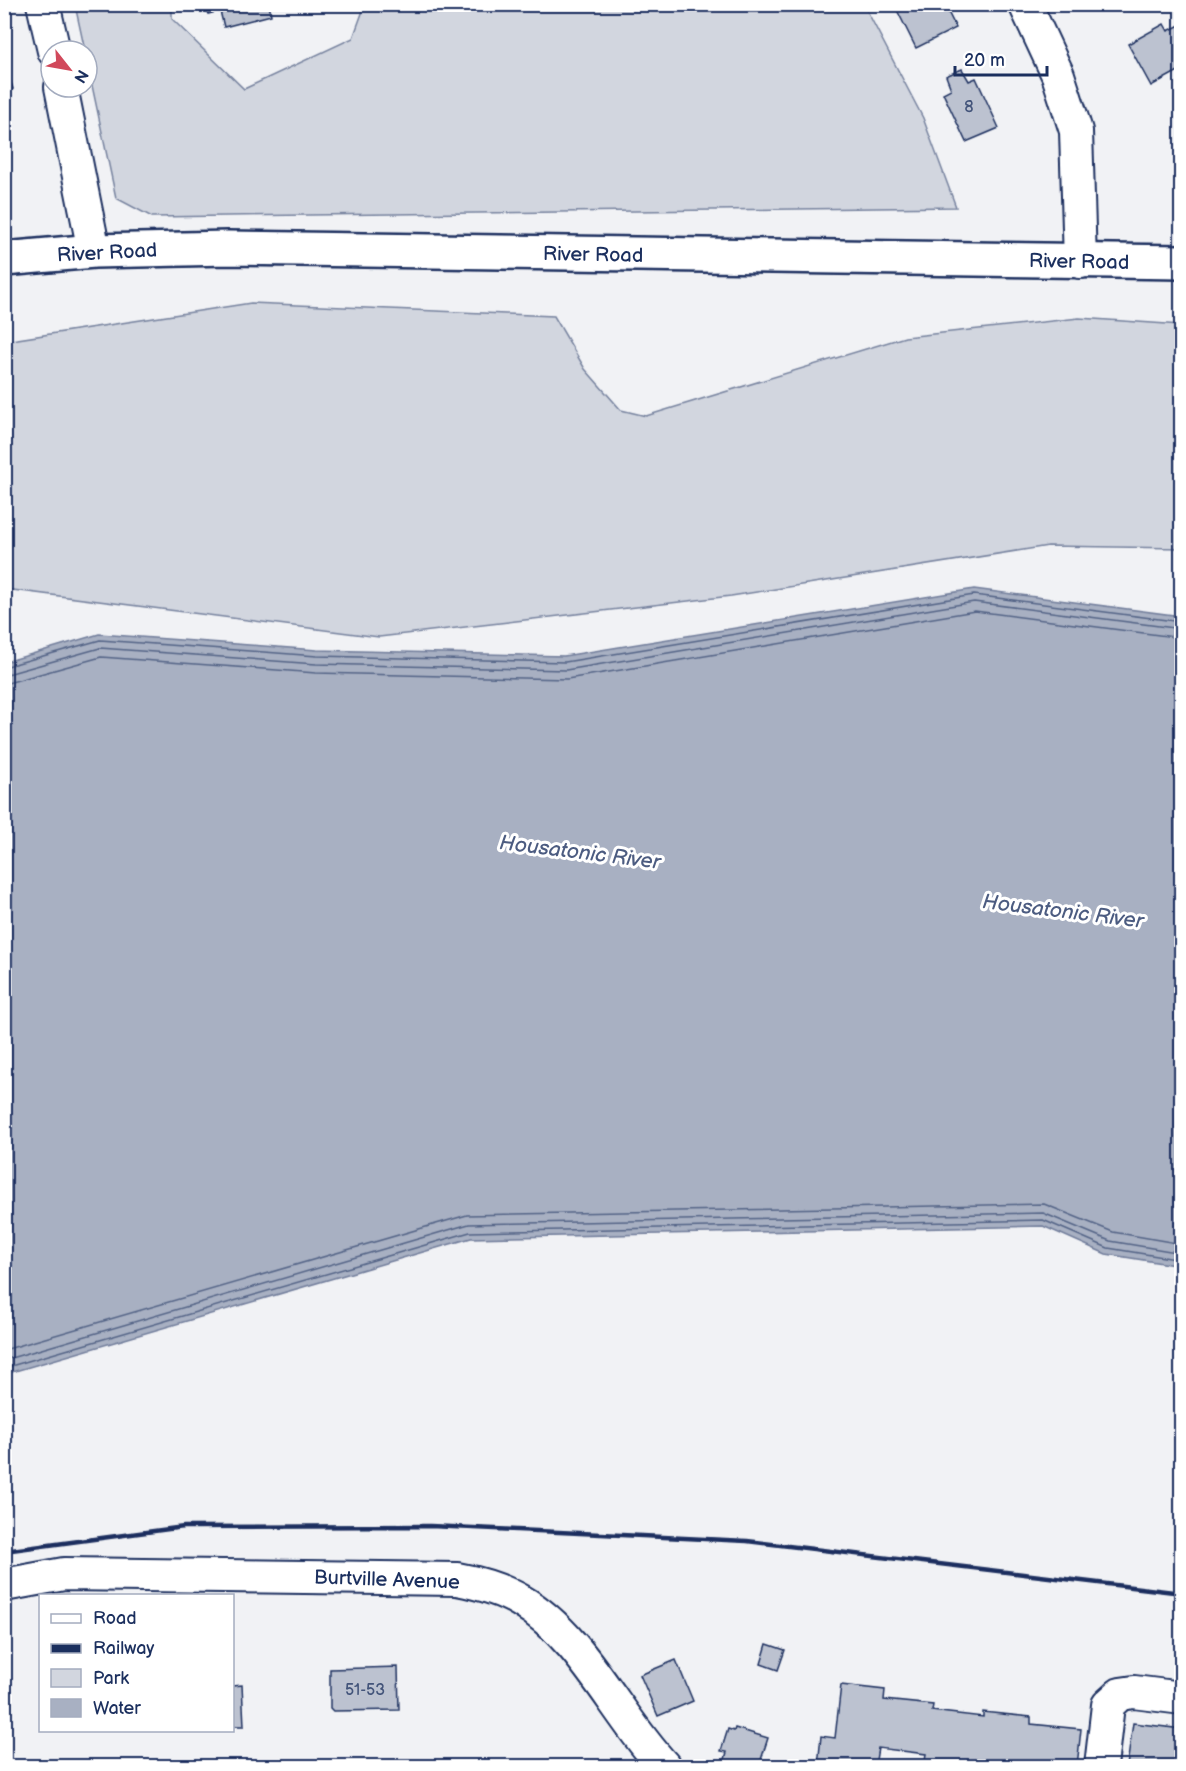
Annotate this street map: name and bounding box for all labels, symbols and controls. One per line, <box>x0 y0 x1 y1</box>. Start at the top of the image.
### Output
north arrow <box>39 39 99 99</box>
scale bar <box>955 39 1046 77</box>
text: 20 m <box>964 50 1005 71</box>
text: N <box>69 66 92 86</box>
house number: 8 <box>964 98 974 117</box>
street label: River Road <box>56 238 158 268</box>
street label: River Road <box>543 242 643 268</box>
street label: River Road <box>1029 249 1129 275</box>
water label: Housatonic River <box>498 830 663 875</box>
water label: Housatonic River <box>981 889 1146 934</box>
street label: Burtville Avenue <box>314 1565 460 1595</box>
legend <box>39 1594 234 1732</box>
text: Road <box>93 1608 137 1629</box>
text: Railway <box>93 1638 155 1659</box>
text: Park <box>93 1668 129 1689</box>
house number: 51-53 <box>345 1681 385 1700</box>
text: Water <box>93 1698 141 1719</box>

